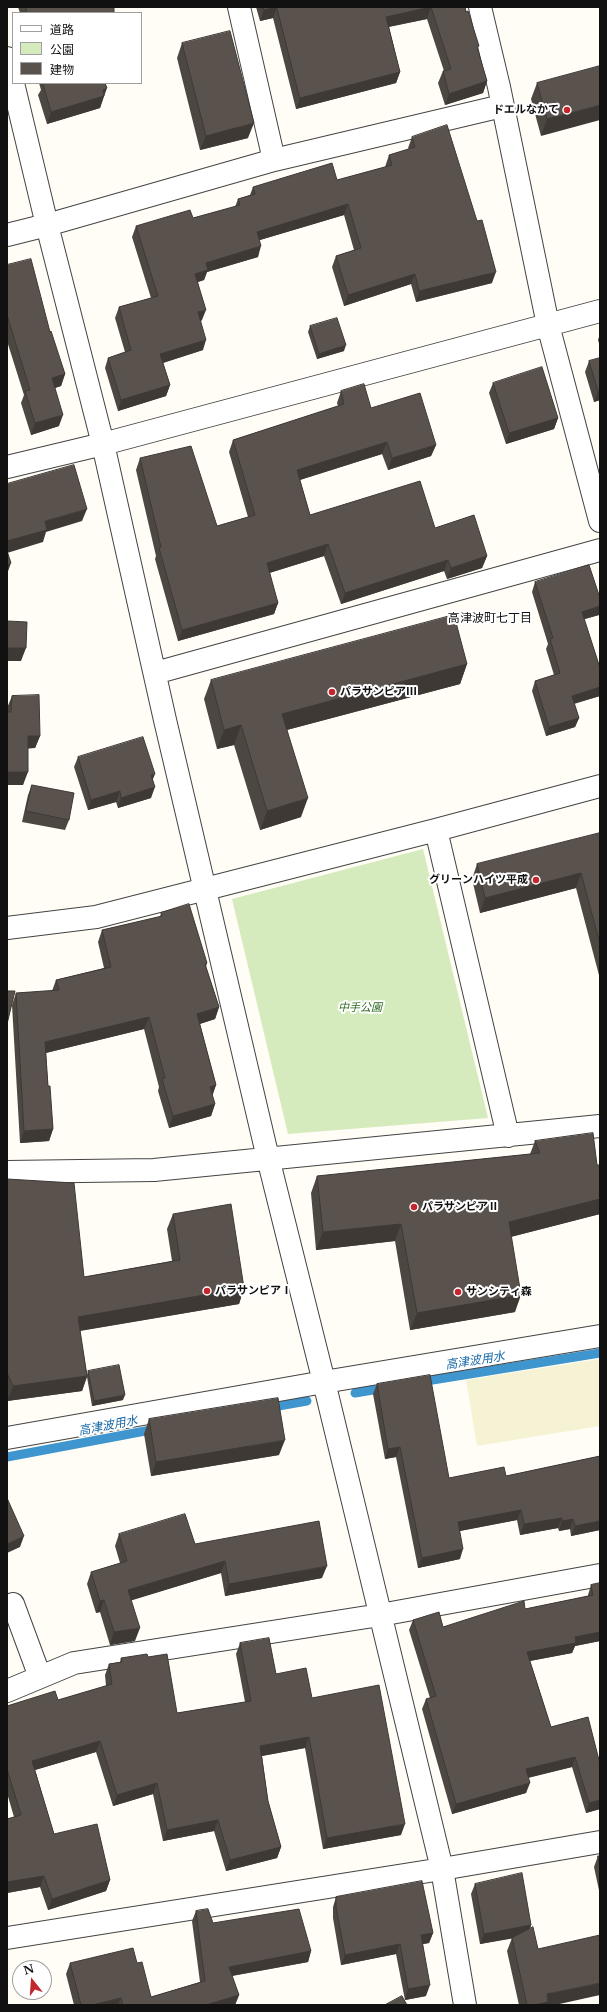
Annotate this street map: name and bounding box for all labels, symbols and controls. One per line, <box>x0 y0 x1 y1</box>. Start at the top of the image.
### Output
legend <box>12 12 142 84</box>
text: 道路 <box>50 22 74 37</box>
text: 公園 <box>50 42 74 57</box>
text: 建物 <box>50 62 74 77</box>
place label: ドエルなかて <box>493 103 559 117</box>
marker: ドエルなかて <box>562 105 572 115</box>
district label: 高津波町七丁目 <box>448 612 532 626</box>
place label: パラサンピアⅢ <box>340 685 417 699</box>
marker: パラサンピアⅢ <box>327 687 337 697</box>
place label: グリーンハイツ平成 <box>429 873 528 887</box>
marker: グリーンハイツ平成 <box>531 875 541 885</box>
park label: 中手公園 <box>338 1001 382 1015</box>
place label: パラサンピアⅡ <box>422 1200 499 1214</box>
marker: パラサンピアⅡ <box>409 1202 419 1212</box>
place label: パラサンピアⅠ <box>215 1284 292 1298</box>
place label: サンシティ森 <box>466 1285 532 1299</box>
marker: パラサンピアⅠ <box>202 1286 212 1296</box>
marker: サンシティ森 <box>453 1287 463 1297</box>
water label: 高津波用水 <box>444 1349 506 1373</box>
water label: 高津波用水 <box>77 1413 139 1439</box>
north arrow <box>12 1960 52 2000</box>
text: N <box>22 1961 36 1978</box>

